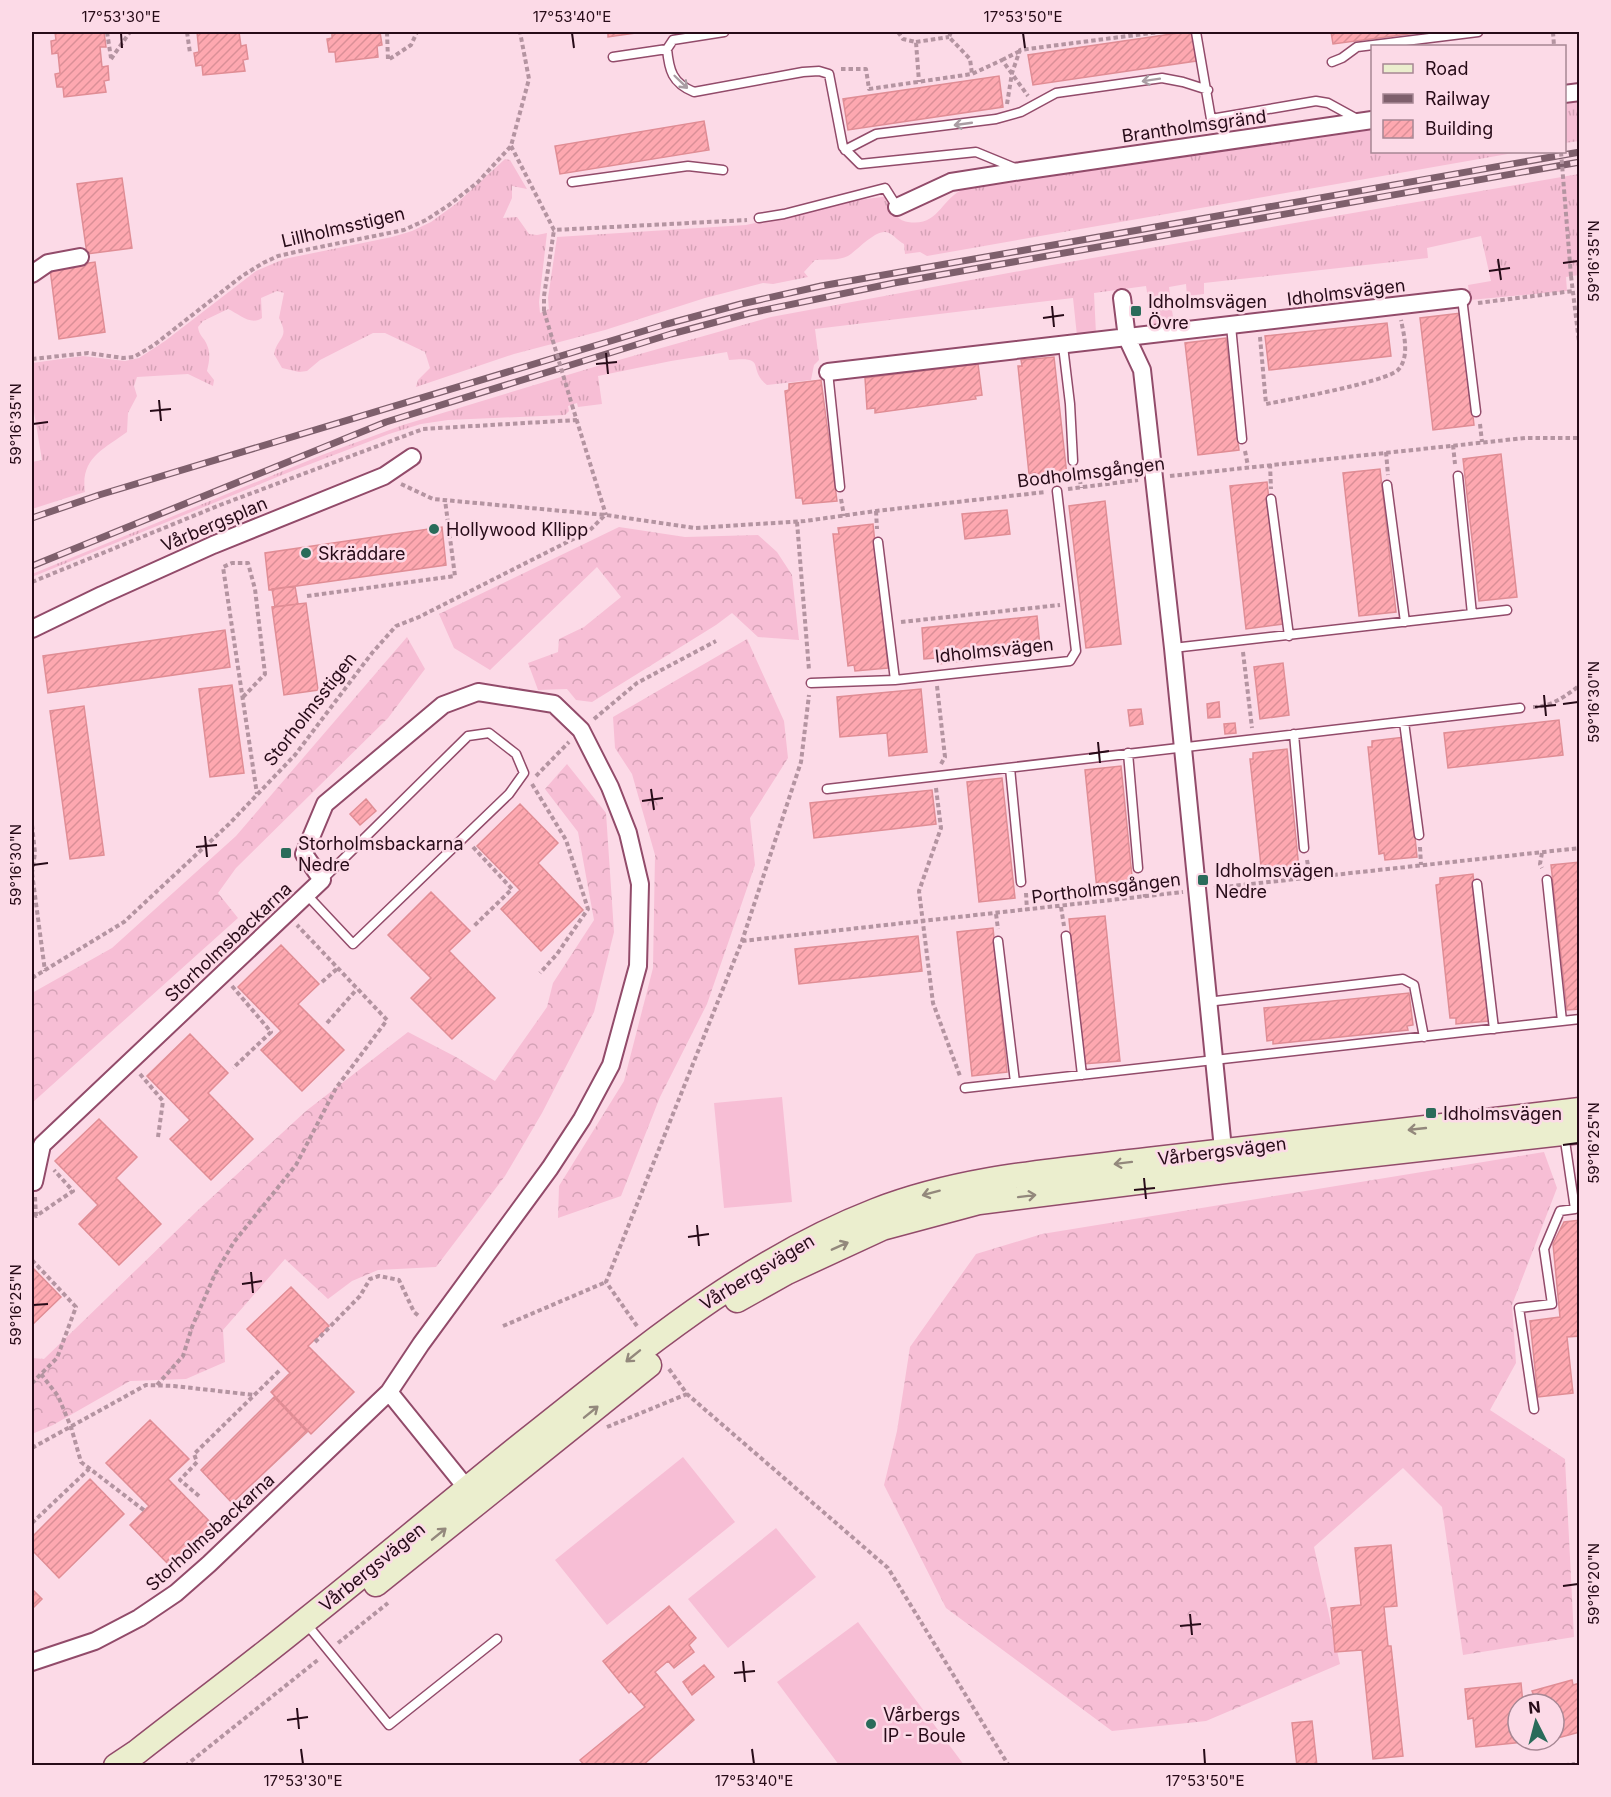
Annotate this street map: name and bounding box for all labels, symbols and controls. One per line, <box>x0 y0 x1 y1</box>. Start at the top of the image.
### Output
text: 17°53'30"E <box>81 7 161 26</box>
text: 17°53'40"E <box>533 7 611 26</box>
text: 17°53'50"E <box>984 7 1062 26</box>
legend <box>1371 45 1566 153</box>
text: Road <box>1425 58 1468 79</box>
one-way arrow <box>1142 74 1162 85</box>
one-way arrow <box>674 75 688 90</box>
text: Railway <box>1425 88 1490 109</box>
street label: Brantholmsgränd <box>1120 105 1268 147</box>
one-way arrow <box>954 118 974 129</box>
text: Building <box>1425 118 1493 139</box>
street label: Lillholmsstigen <box>279 203 407 251</box>
text: 59°16'35"N <box>1584 220 1603 302</box>
street label: Idholmsvägen <box>1286 274 1406 310</box>
place label: Idholmsvägen Övre <box>1148 291 1267 333</box>
marker: Idholmsvägen Övre <box>1129 304 1143 318</box>
text: 59°16'35"N <box>6 383 25 465</box>
street label: Bodholmsgången <box>1016 453 1166 491</box>
street label: Vårbergsplan <box>158 492 270 556</box>
place label: Hollywood Kllipp <box>446 519 588 540</box>
marker: Hollywood Kllipp <box>427 522 441 536</box>
place label: Skräddare <box>318 543 405 564</box>
marker: Skräddare <box>299 546 313 560</box>
street label: Idholmsvägen <box>934 633 1054 667</box>
street label: Storholmsstigen <box>259 648 361 770</box>
text: 59°16'30"N <box>1584 661 1603 743</box>
text: 59°16'30"N <box>6 824 25 906</box>
place label: Storholmsbackarna Nedre <box>298 833 464 875</box>
marker: Storholmsbackarna Nedre <box>279 846 293 860</box>
place label: Idholmsvägen Nedre <box>1215 860 1334 902</box>
street label: Portholmsgången <box>1030 868 1182 908</box>
marker: Idholmsvägen Nedre <box>1196 873 1210 887</box>
street label: Storholmsbackarna <box>160 878 296 1006</box>
text: 59°16'25"N <box>1584 1102 1603 1184</box>
place label: Idholmsvägen <box>1443 1103 1562 1124</box>
marker: Idholmsvägen <box>1424 1106 1438 1120</box>
one-way arrow <box>1408 1123 1427 1134</box>
street label: Vårbergsvägen <box>1156 1133 1288 1169</box>
one-way arrow <box>1113 1158 1133 1169</box>
one-way arrow <box>921 1188 940 1199</box>
one-way arrow <box>1017 1190 1037 1201</box>
street label: Vårbergsvägen <box>696 1230 818 1314</box>
one-way arrow <box>830 1240 848 1251</box>
text: 59°16'25"N <box>6 1264 25 1346</box>
one-way arrow <box>625 1350 641 1363</box>
one-way arrow <box>583 1405 599 1418</box>
street label: Storholmsbackarna <box>141 1469 279 1595</box>
street label: Vårbergsvägen <box>315 1518 429 1616</box>
one-way arrow <box>431 1527 447 1540</box>
text: 59°16'20"N <box>1584 1543 1603 1625</box>
north arrow <box>1506 1692 1566 1752</box>
text: N <box>1527 1696 1542 1718</box>
place label: Vårbergs IP - Boule <box>883 1704 966 1746</box>
marker: Vårbergs IP - Boule <box>864 1717 878 1731</box>
text: 17°53'30"E <box>263 1771 343 1790</box>
text: 17°53'40"E <box>715 1771 793 1790</box>
text: 17°53'50"E <box>1166 1771 1244 1790</box>

